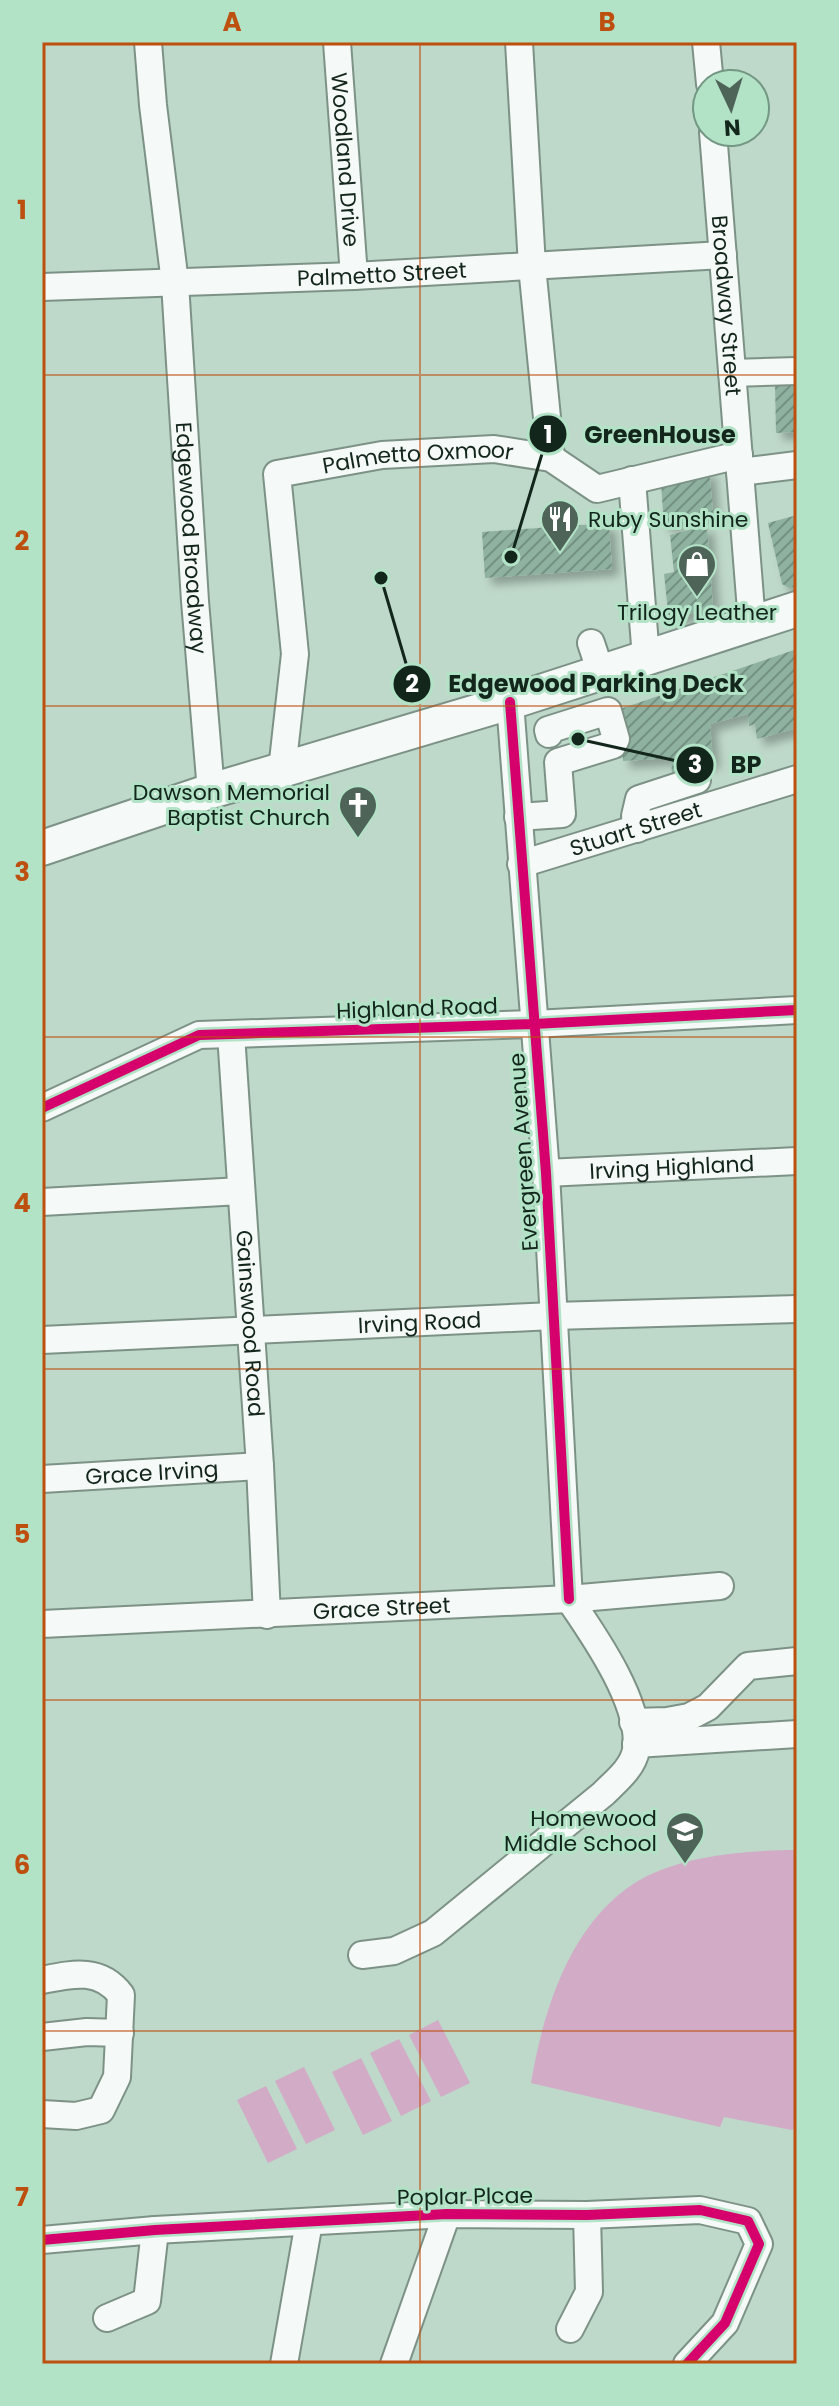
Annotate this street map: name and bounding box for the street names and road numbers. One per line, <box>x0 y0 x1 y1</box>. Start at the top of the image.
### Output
street label: Woodland Drive <box>323 71 367 248</box>
street label: Broadway Street <box>704 214 749 397</box>
street label: Palmetto Street <box>296 255 467 294</box>
street label: Edgewood Broadway <box>168 421 214 656</box>
street label: Palmetto Oxmoor <box>320 434 516 482</box>
street label: Stuart Street <box>566 794 706 864</box>
street label: Highland Road <box>336 990 498 1027</box>
street label: Evergreen Avenue <box>501 1052 546 1252</box>
street label: Irving Highland <box>589 1148 755 1187</box>
street label: Gainswood Road <box>228 1229 272 1418</box>
street label: Irving Road <box>357 1304 482 1341</box>
street label: Grace Irving <box>84 1454 219 1492</box>
street label: Grace Street <box>312 1590 451 1627</box>
street label: Poplar Plcae <box>397 2180 533 2213</box>

